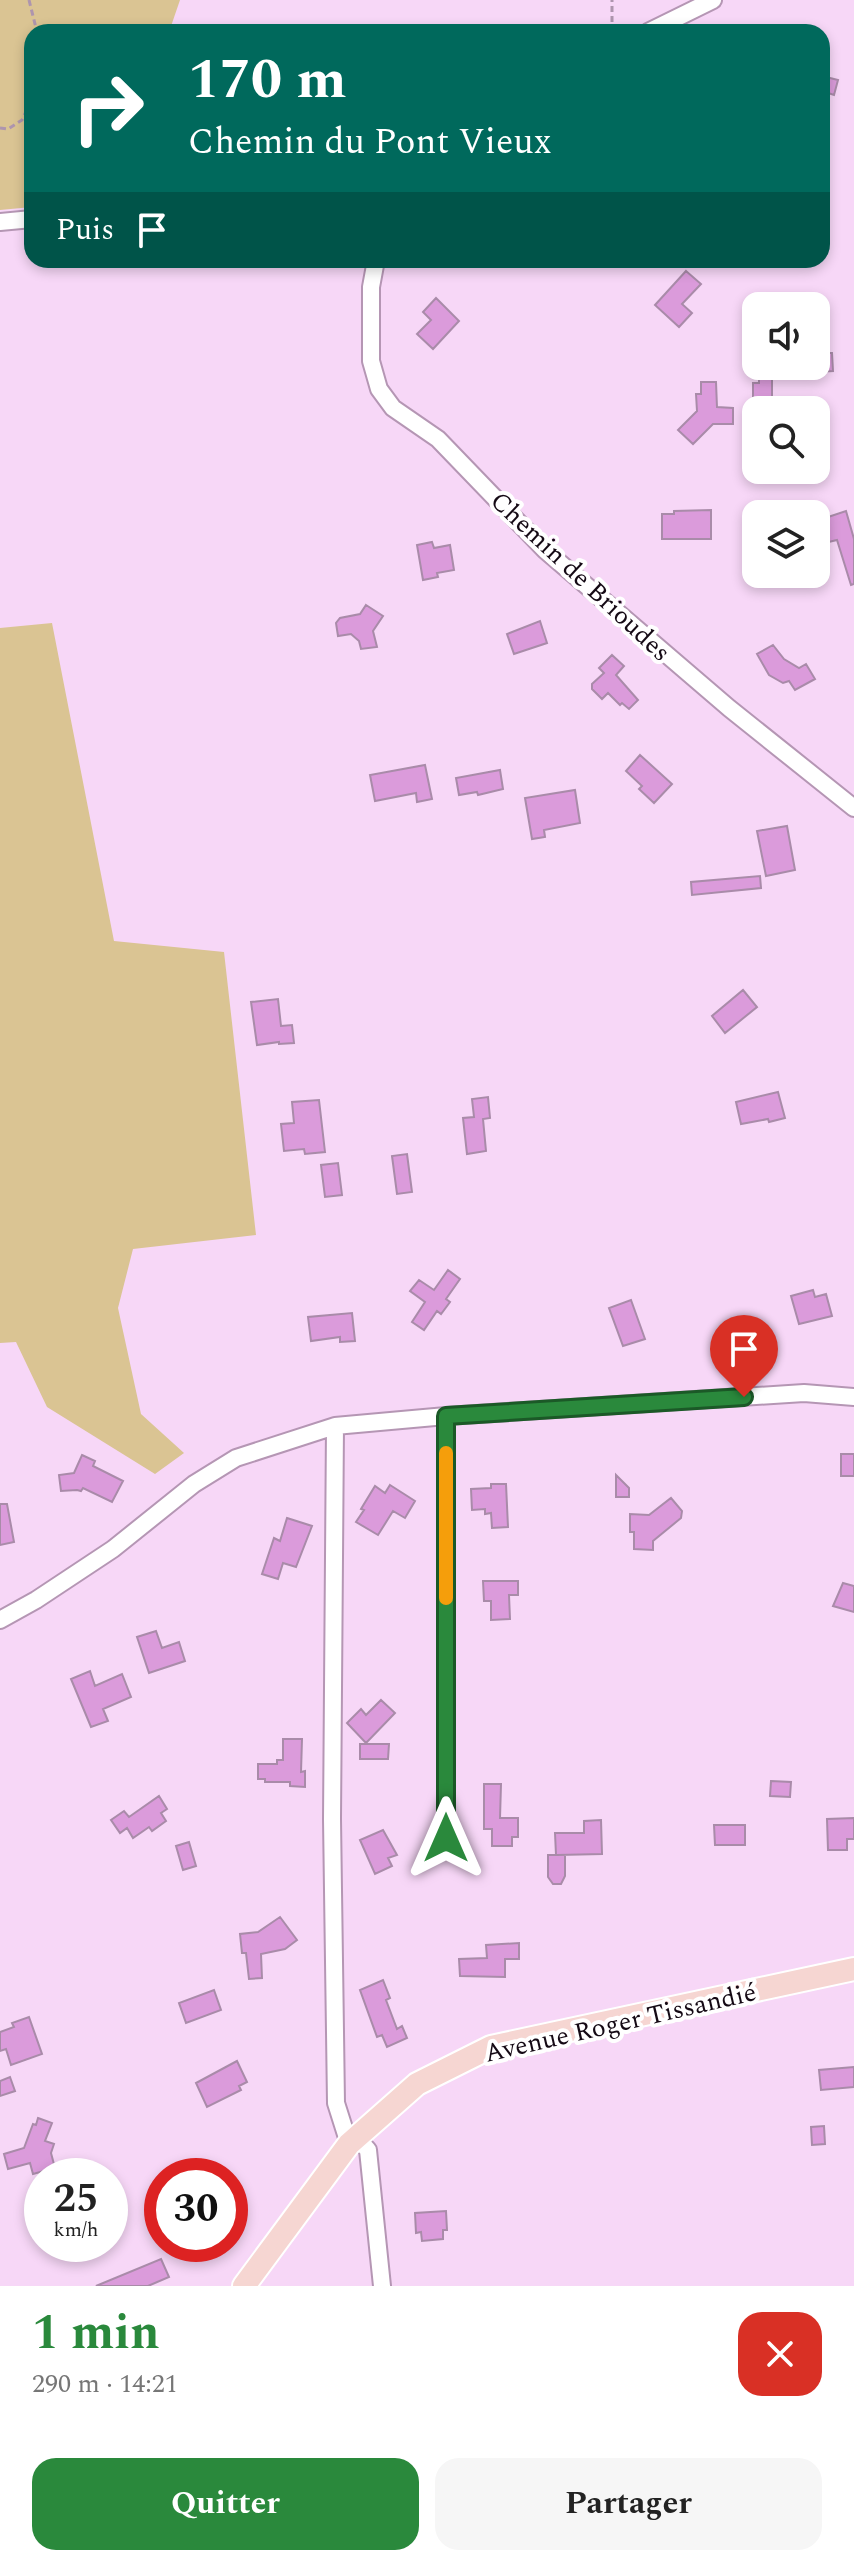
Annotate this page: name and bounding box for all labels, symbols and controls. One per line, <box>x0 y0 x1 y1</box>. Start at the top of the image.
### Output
text: 170 m <box>188 38 347 123</box>
icon: right <box>56 56 160 160</box>
text: Chemin du Pont Vieux <box>188 115 552 170</box>
text: Puis <box>56 207 114 253</box>
icon: arrive <box>130 208 174 252</box>
map controls <box>742 292 830 588</box>
button: sound <box>742 292 830 380</box>
button: search <box>742 396 830 484</box>
street label: Chemin de Brioudes <box>481 482 680 671</box>
button: layers <box>742 500 830 588</box>
pin <box>710 1315 778 1397</box>
icon: arrive <box>722 1327 766 1371</box>
position arrow <box>404 1796 488 1880</box>
street label: Avenue Roger Tissandié <box>480 1972 760 2074</box>
speed limit sign: 30 <box>144 2158 248 2262</box>
text: 25 <box>54 2169 98 2230</box>
text: km/h <box>54 2215 99 2245</box>
text: 1 min <box>32 2297 160 2370</box>
button: close <box>738 2312 822 2396</box>
text: 290 m · 14:21 <box>32 2364 178 2404</box>
button: Quitter <box>32 2458 419 2550</box>
button: Partager <box>435 2458 822 2550</box>

